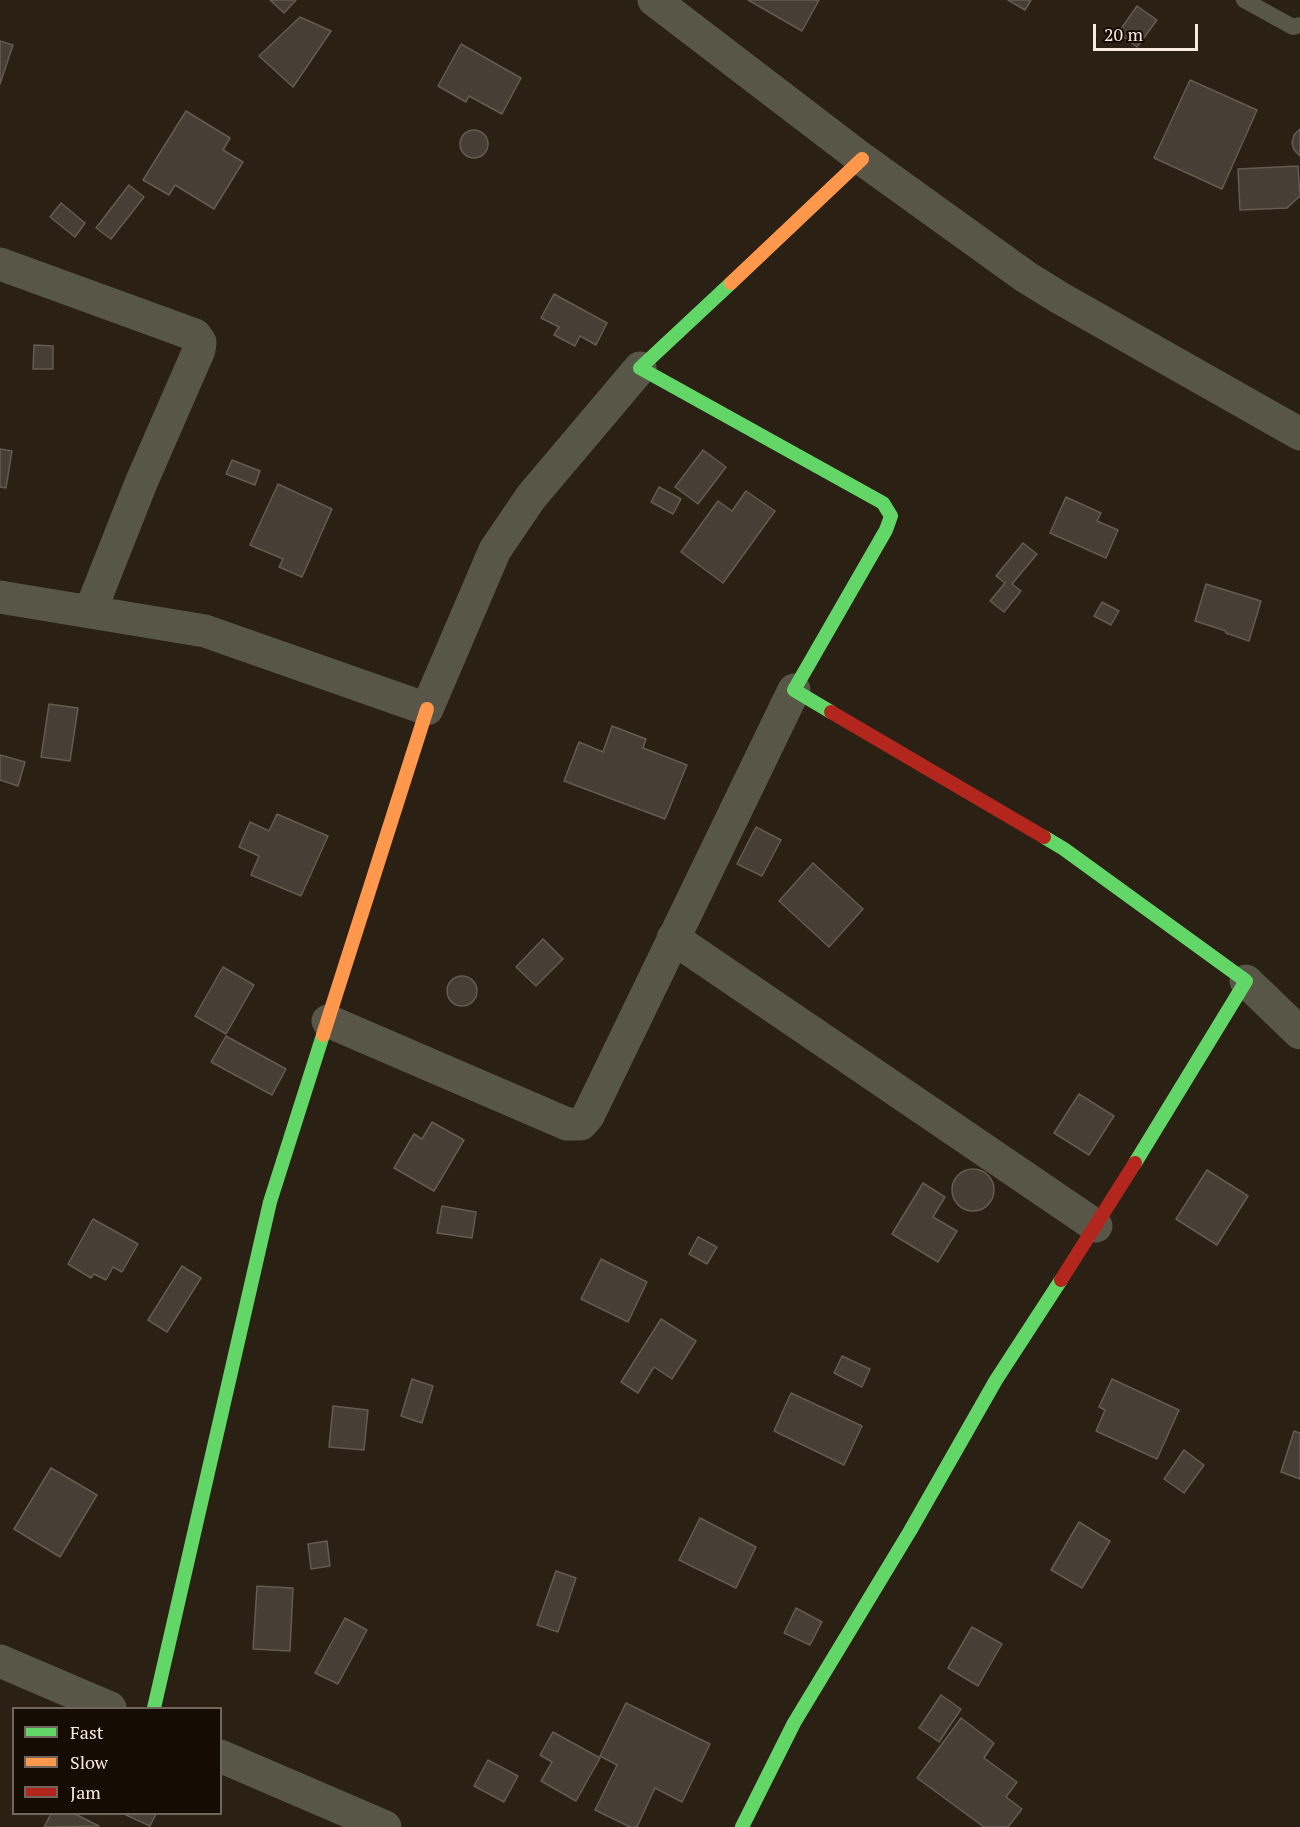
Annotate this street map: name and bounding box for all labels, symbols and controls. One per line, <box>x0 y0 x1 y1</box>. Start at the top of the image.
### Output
scale bar <box>1096 12 1201 50</box>
text: 20 m <box>1104 22 1143 46</box>
legend <box>12 1707 222 1815</box>
text: Fast <box>70 1720 103 1744</box>
text: Slow <box>70 1750 108 1774</box>
text: Jam <box>70 1780 101 1804</box>

